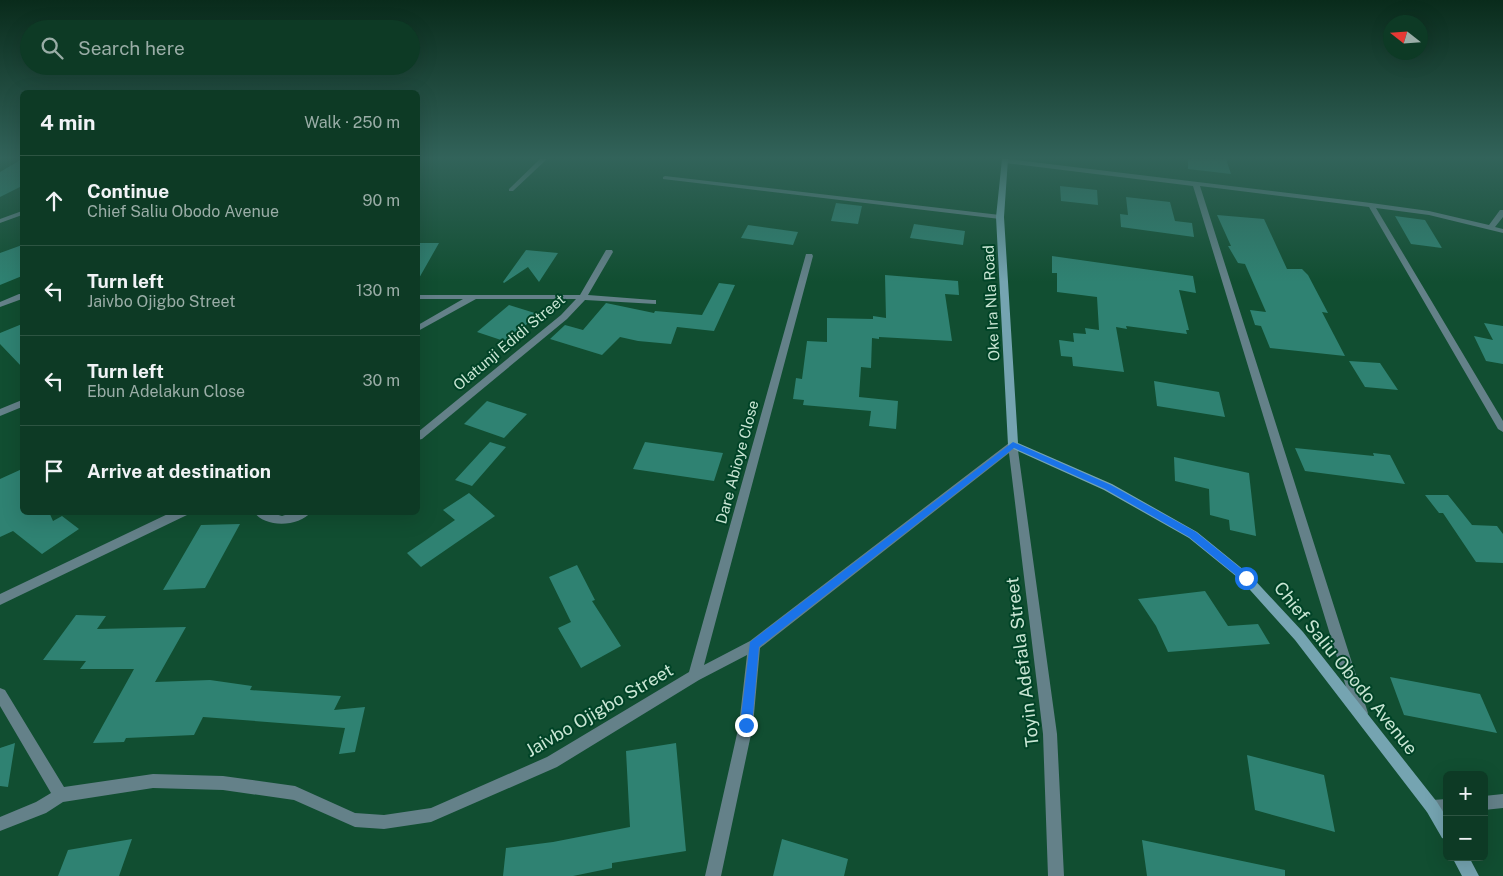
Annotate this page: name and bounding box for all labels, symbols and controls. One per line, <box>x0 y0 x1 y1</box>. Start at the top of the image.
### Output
north arrow <box>1383 15 1428 60</box>
search box <box>20 20 420 75</box>
icon: search <box>38 34 66 62</box>
text: Search here <box>78 37 185 59</box>
text: 4 min <box>40 110 95 135</box>
text: Walk · 250 m <box>304 113 400 132</box>
text: Continue <box>87 180 169 202</box>
icon: ahead <box>40 187 68 215</box>
text: 90 m <box>363 191 400 210</box>
text: Chief Saliu Obodo Avenue <box>87 202 279 221</box>
street label: Oke Ira Nla Road <box>979 245 1003 361</box>
text: Turn left <box>87 270 164 292</box>
icon: left <box>40 277 68 305</box>
text: 130 m <box>356 281 400 300</box>
street label: Olatunji Edidi Street <box>450 290 568 394</box>
text: Jaivbo Ojigbo Street <box>87 292 236 311</box>
text: Turn left <box>87 360 164 382</box>
icon: left <box>40 367 68 395</box>
text: 30 m <box>363 371 400 390</box>
text: Ebun Adelakun Close <box>87 382 245 401</box>
street label: Dare Abioye Close <box>712 398 762 526</box>
icon: arrive <box>40 457 68 485</box>
text: Arrive at destination <box>87 460 271 482</box>
route start <box>1235 567 1258 590</box>
street label: Toyin Adefala Street <box>1001 576 1043 748</box>
street label: Chief Saliu Obodo Avenue <box>1270 577 1422 759</box>
street label: Jaivbo Ojigbo Street <box>521 659 677 761</box>
route end <box>735 714 758 737</box>
map controls <box>1443 771 1488 861</box>
button: + <box>1443 771 1488 816</box>
button: − <box>1443 816 1488 861</box>

